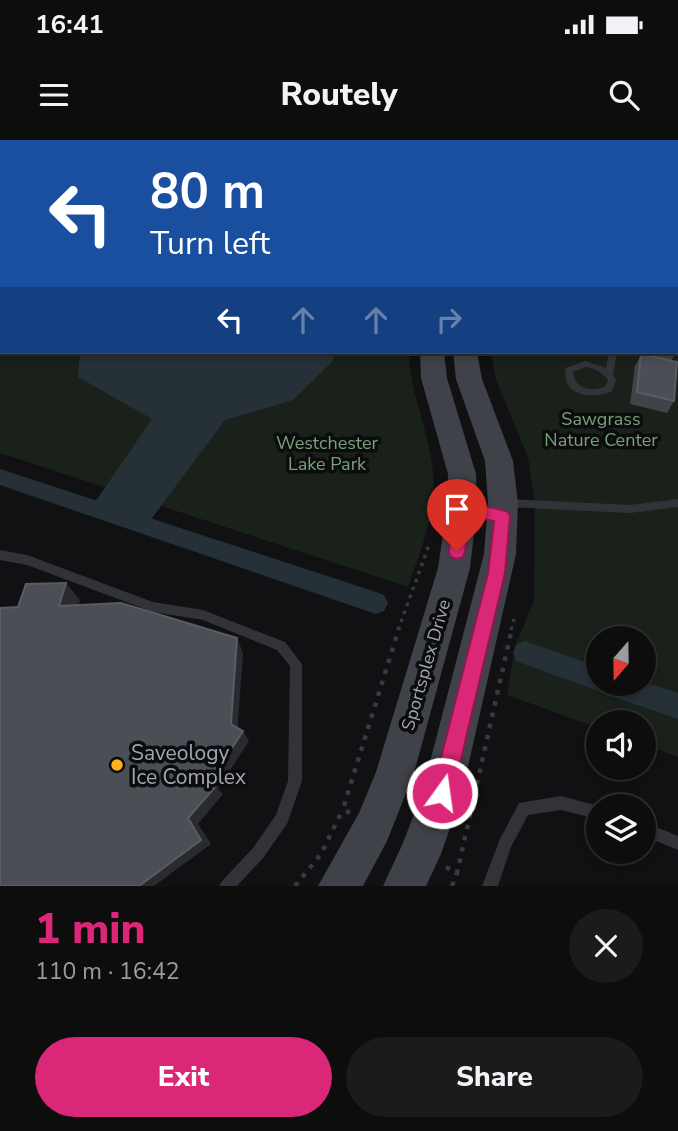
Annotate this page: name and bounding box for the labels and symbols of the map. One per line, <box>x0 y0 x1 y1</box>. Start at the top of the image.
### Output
park label: Sawgrass Nature Center <box>544 407 658 452</box>
park label: Westchester Lake Park <box>276 431 379 476</box>
pin <box>427 479 487 551</box>
street label: Sportsplex Drive <box>396 597 456 733</box>
north arrow <box>586 626 656 696</box>
place label: Saveology Ice Complex <box>131 739 246 791</box>
position arrow <box>405 756 479 830</box>
marker: Saveology Ice Complex <box>109 757 125 773</box>

